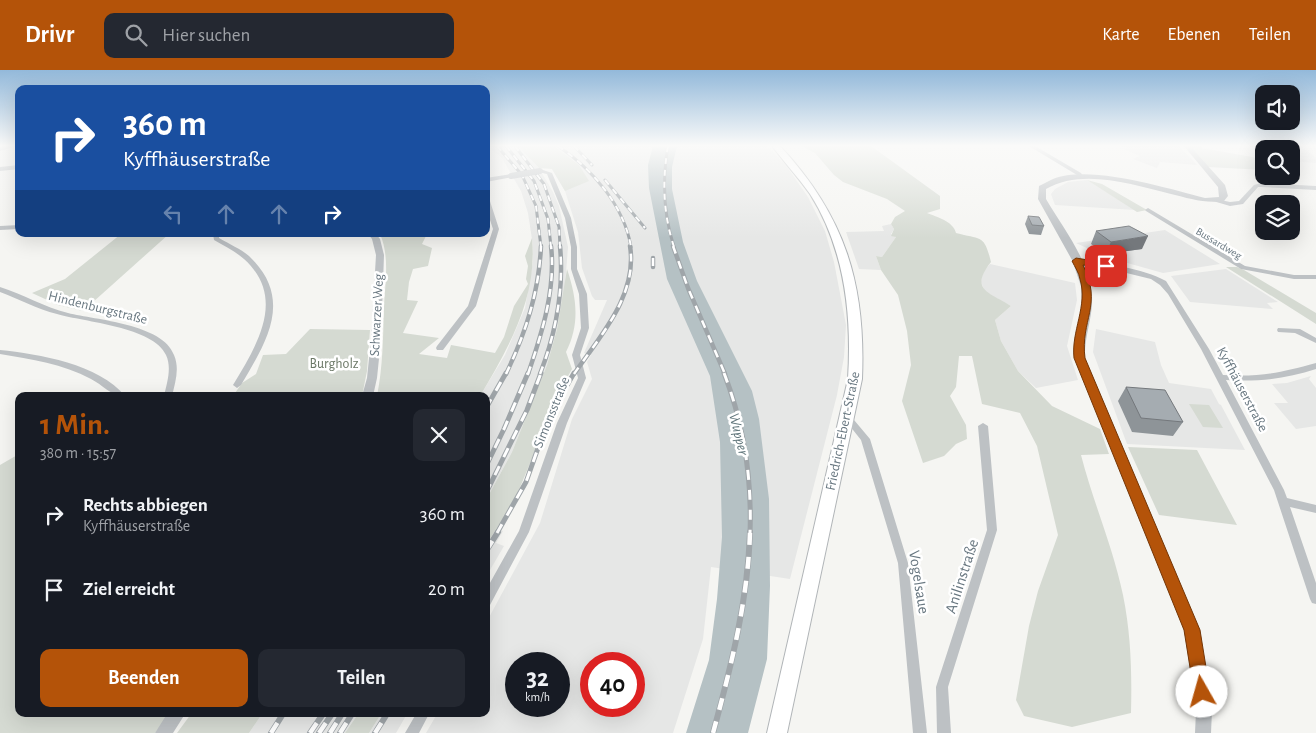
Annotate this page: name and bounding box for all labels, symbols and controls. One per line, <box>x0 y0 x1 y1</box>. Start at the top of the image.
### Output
search box <box>104 13 454 58</box>
icon: search <box>122 21 150 49</box>
text: Drivr <box>25 23 74 47</box>
text: Hier suchen <box>162 26 250 45</box>
text: Karte <box>1102 26 1140 44</box>
text: Ebenen <box>1168 26 1221 44</box>
text: Teilen <box>1249 26 1291 44</box>
map controls <box>1255 85 1300 240</box>
button: sound <box>1255 85 1300 130</box>
icon: right <box>40 105 105 170</box>
text: 360 m <box>123 107 207 142</box>
button: search <box>1255 140 1300 185</box>
text: Kyffhäuserstraße <box>123 148 270 170</box>
button: layers <box>1255 195 1300 240</box>
icon: left <box>159 200 187 228</box>
icon: ahead <box>212 200 240 228</box>
icon: ahead <box>265 200 293 228</box>
icon: right <box>318 200 346 228</box>
street label: Bussardweg <box>1194 225 1244 262</box>
pin <box>1085 245 1127 287</box>
icon: arrive <box>1092 252 1120 280</box>
street label: Schwarzer Weg <box>368 273 386 357</box>
street label: Hindenburgstraße <box>47 289 149 327</box>
street label: Kyffhäuserstraße <box>1214 345 1270 434</box>
park label: Burgholz <box>309 357 359 371</box>
street label: Friedrich-Ebert-Straße <box>824 370 862 492</box>
street label: Simonsstraße <box>531 375 572 450</box>
button: close <box>413 409 465 461</box>
text: 1 Min. <box>40 410 110 440</box>
water label: Wupper <box>726 412 751 458</box>
text: 380 m · 15:57 <box>40 445 116 461</box>
text: Rechts abbiegen <box>83 496 208 515</box>
icon: right <box>40 501 68 529</box>
text: 360 m <box>420 505 465 524</box>
text: Kyffhäuserstraße <box>83 518 190 534</box>
street label: Anilinstraße <box>942 537 981 615</box>
street label: Vogelsaue <box>906 549 932 615</box>
icon: arrive <box>40 576 68 604</box>
text: Ziel erreicht <box>83 580 175 599</box>
text: 20 m <box>428 580 465 599</box>
button: Beenden <box>40 649 248 707</box>
button: Teilen <box>258 649 465 707</box>
speed limit sign: 40 <box>580 652 645 717</box>
position arrow <box>1175 665 1227 717</box>
text: 32 <box>526 666 549 691</box>
text: km/h <box>525 691 550 703</box>

